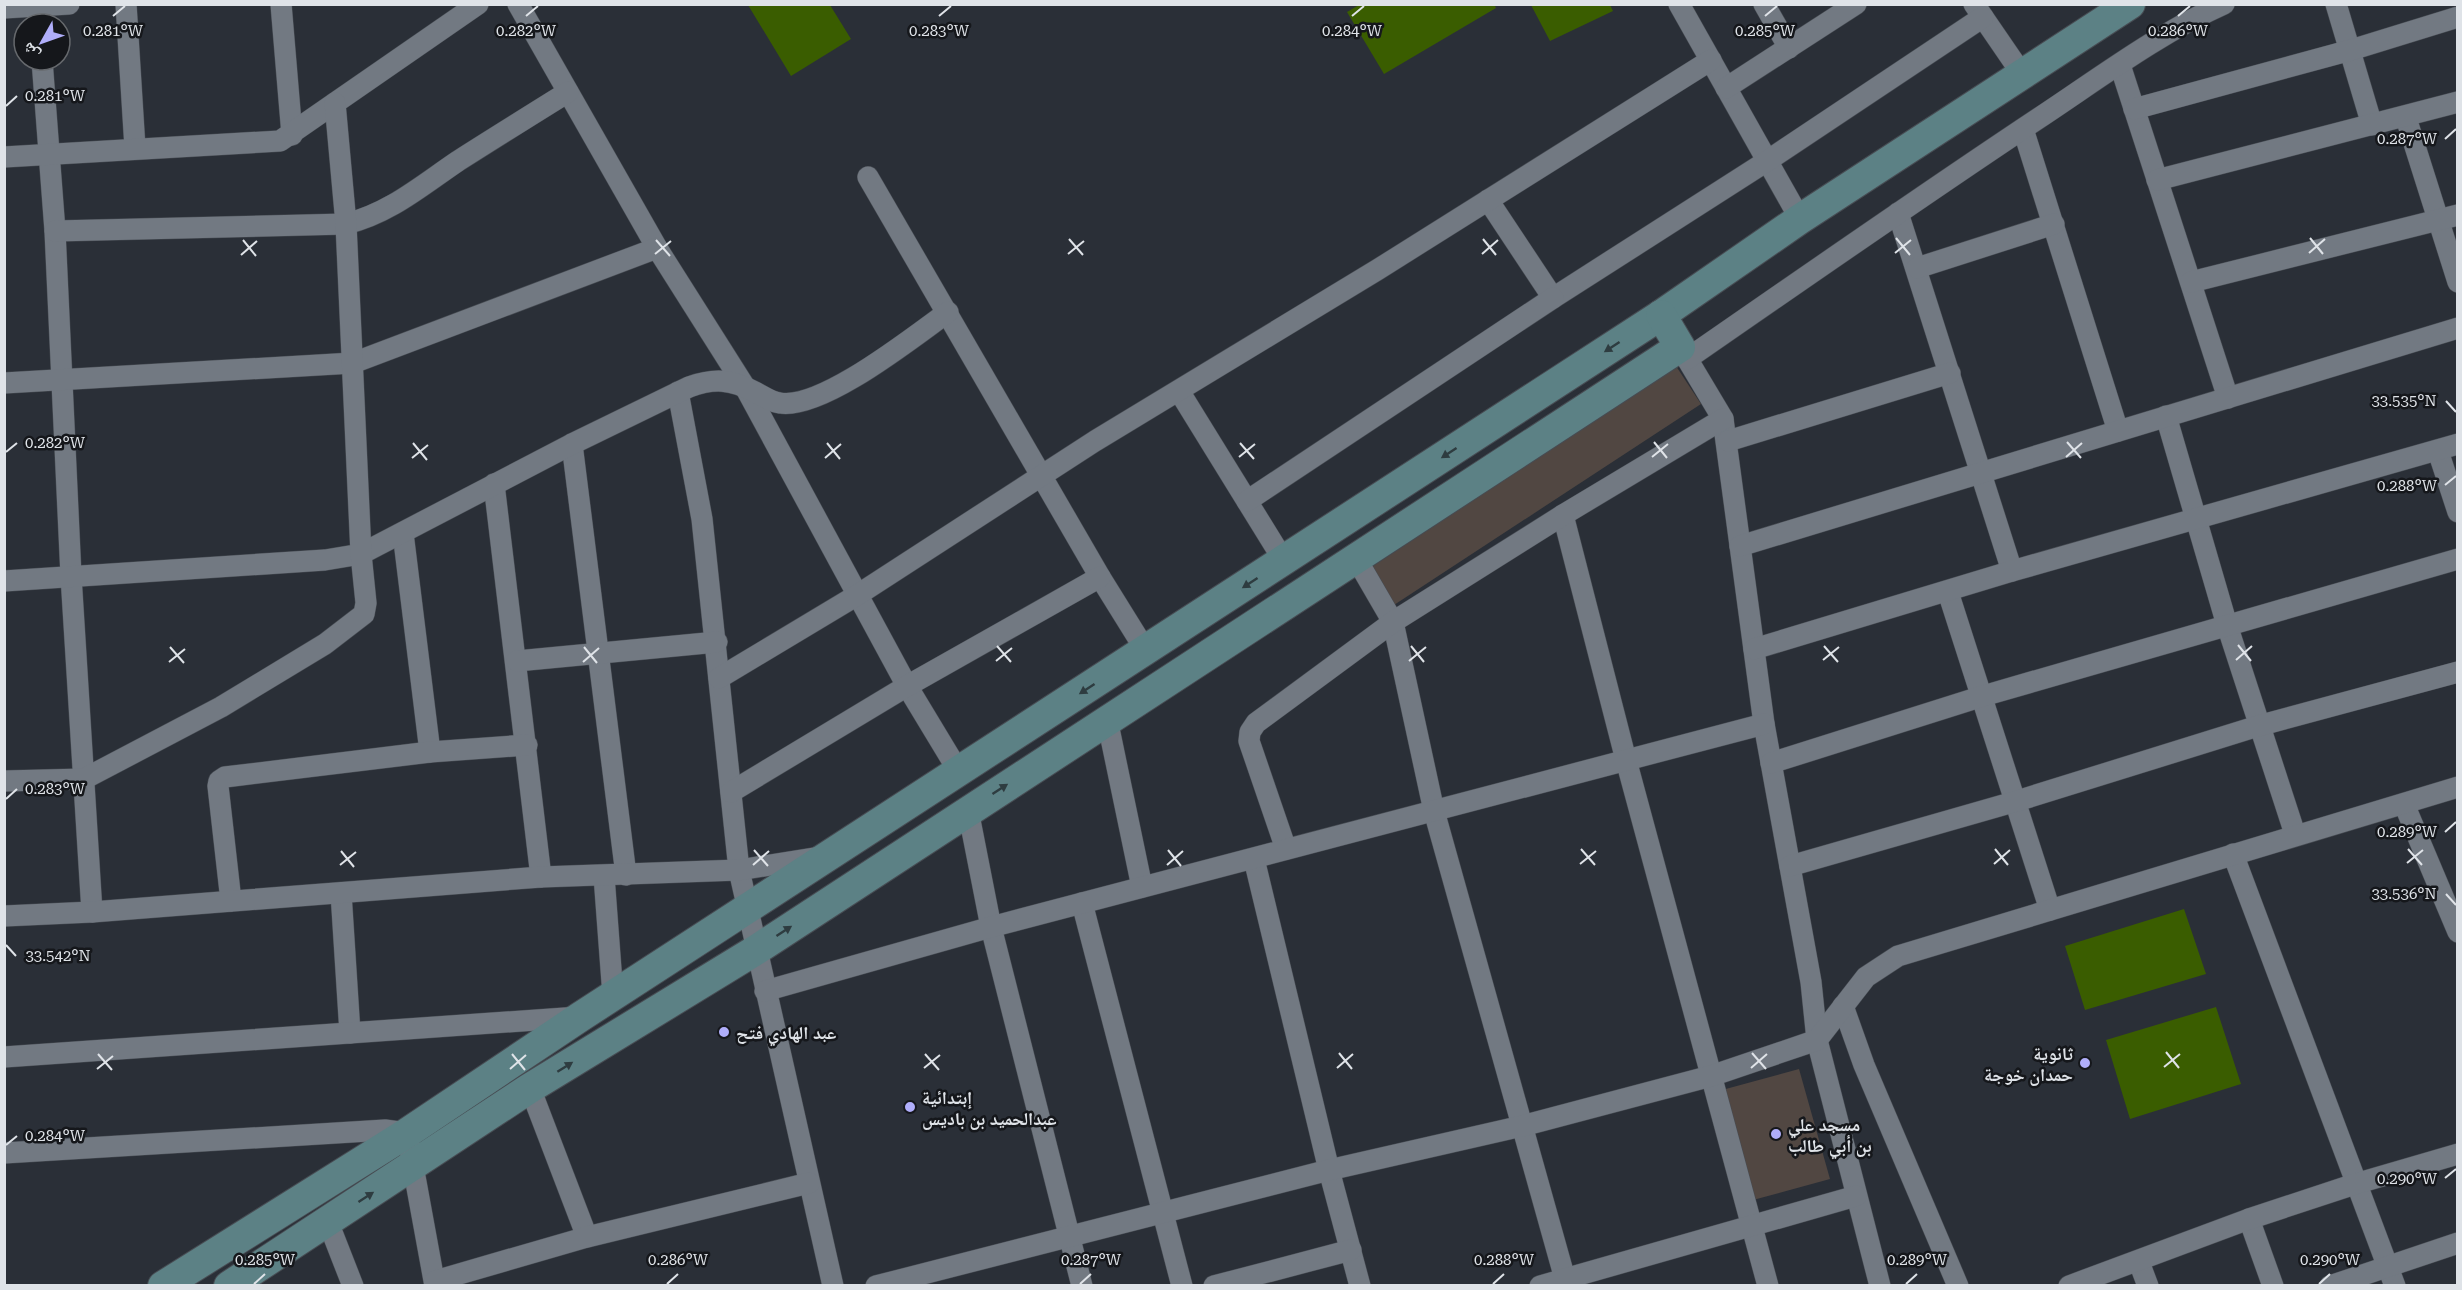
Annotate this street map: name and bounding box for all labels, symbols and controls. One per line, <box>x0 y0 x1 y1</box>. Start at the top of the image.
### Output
north arrow <box>12 12 72 72</box>
text: 0.281°W <box>83 22 144 40</box>
text: 0.282°W <box>496 22 557 40</box>
text: 0.283°W <box>909 22 970 40</box>
text: 0.284°W <box>1322 22 1383 40</box>
text: 0.285°W <box>1735 22 1796 40</box>
text: 0.286°W <box>2148 22 2209 40</box>
text: ش <box>18 39 44 64</box>
text: 0.281°W <box>25 87 86 105</box>
text: 0.287°W <box>2377 130 2438 148</box>
one-way arrow <box>1604 341 1620 352</box>
text: 33.535°N <box>2371 392 2437 410</box>
text: 0.282°W <box>25 434 86 452</box>
one-way arrow <box>1440 448 1457 459</box>
text: 0.288°W <box>2377 477 2438 495</box>
one-way arrow <box>1242 577 1258 588</box>
one-way arrow <box>1078 684 1095 695</box>
text: 0.283°W <box>25 780 86 798</box>
one-way arrow <box>991 784 1008 795</box>
text: 0.289°W <box>2377 823 2438 841</box>
text: 33.536°N <box>2371 885 2437 903</box>
one-way arrow <box>776 926 792 937</box>
text: 33.542°N <box>25 947 91 965</box>
place label: عبد الهادي فتح <box>736 1022 836 1047</box>
marker: عبد الهادي فتح <box>717 1025 731 1039</box>
place label: ثانوية حمدان خوجة <box>1984 1043 2073 1086</box>
marker: ثانوية حمدان خوجة <box>2078 1056 2092 1070</box>
one-way arrow <box>557 1062 573 1073</box>
place label: إبتدائية عبدالحميد بن باديس <box>922 1087 1056 1130</box>
marker: إبتدائية عبدالحميد بن باديس <box>903 1100 917 1114</box>
place label: مسجد علي بن أبي طالب <box>1788 1114 1872 1160</box>
text: 0.284°W <box>25 1127 86 1145</box>
marker: مسجد علي بن أبي طالب <box>1769 1127 1783 1141</box>
text: 0.290°W <box>2377 1170 2438 1188</box>
one-way arrow <box>358 1191 374 1202</box>
text: 0.285°W <box>235 1251 296 1269</box>
text: 0.286°W <box>648 1251 709 1269</box>
text: 0.287°W <box>1061 1251 1122 1269</box>
text: 0.288°W <box>1474 1251 1535 1269</box>
text: 0.289°W <box>1887 1251 1948 1269</box>
text: 0.290°W <box>2300 1251 2361 1269</box>

